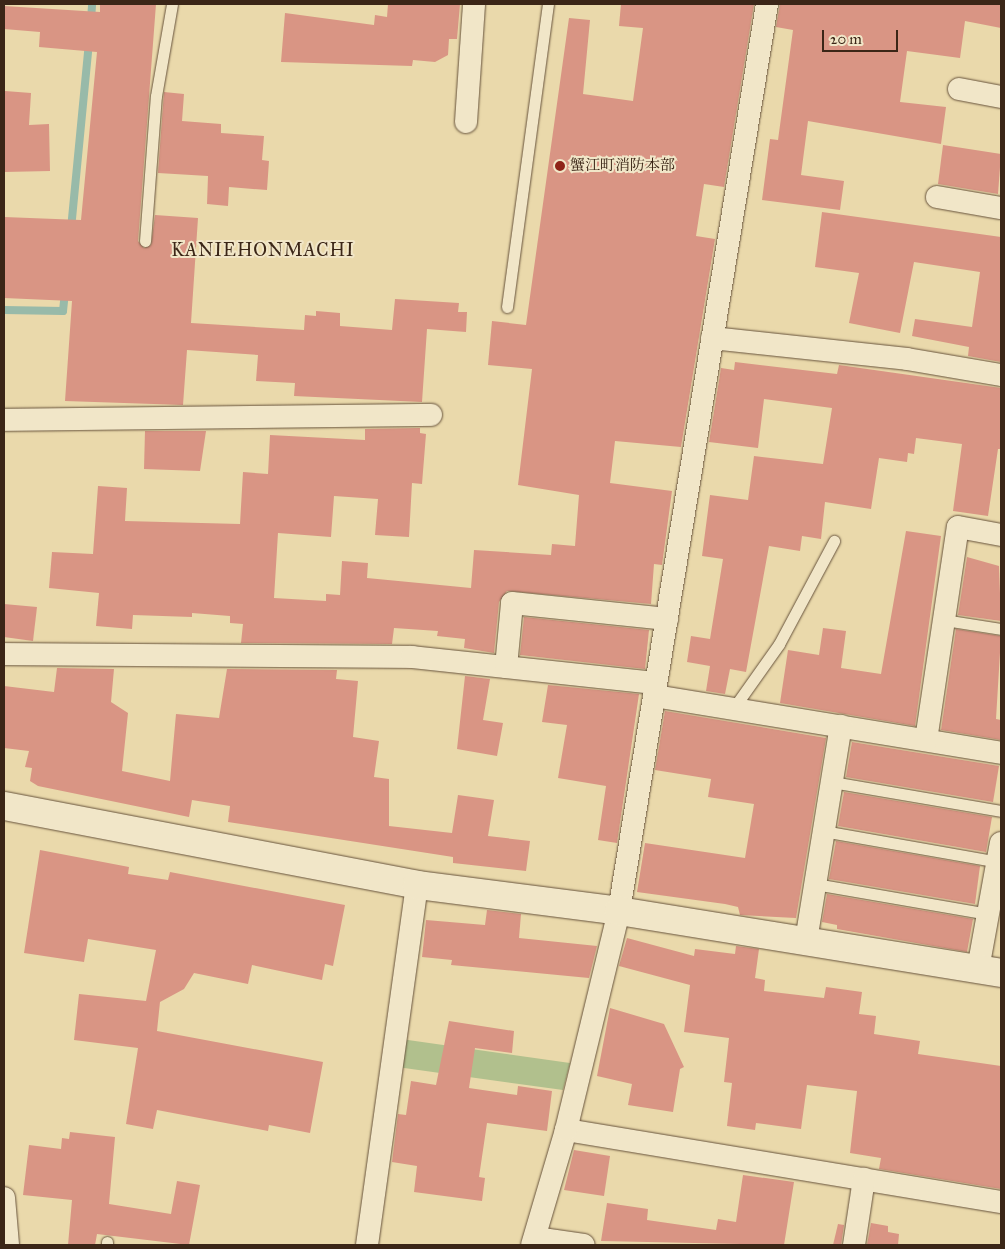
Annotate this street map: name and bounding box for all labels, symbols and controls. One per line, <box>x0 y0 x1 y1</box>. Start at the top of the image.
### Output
scale bar <box>825 20 901 52</box>
text: 20 m <box>830 30 862 48</box>
place label: 蟹江町消防本部 <box>570 157 675 175</box>
marker: 蟹江町消防本部 <box>554 160 566 172</box>
district label: KANIEHONMACHI <box>170 239 356 261</box>

